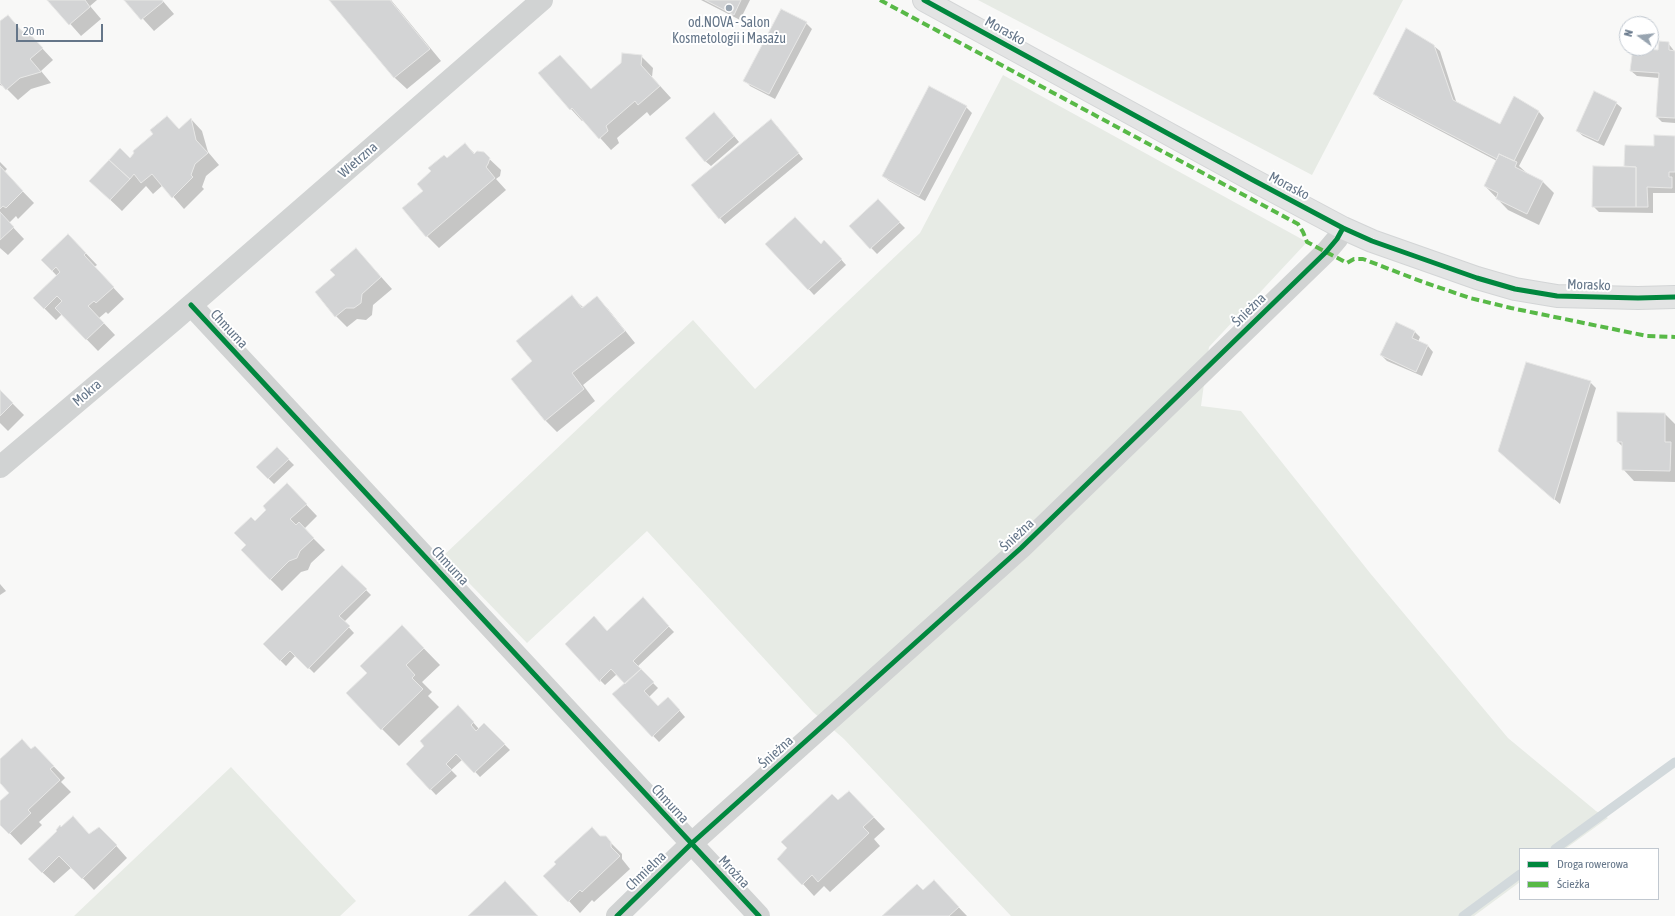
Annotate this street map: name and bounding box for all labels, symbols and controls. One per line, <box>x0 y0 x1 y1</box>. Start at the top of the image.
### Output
marker: od.NOVA - Salon Kosmetologii i Masażu <box>724 3 734 13</box>
street label: Morasko <box>982 13 1028 49</box>
place label: od.NOVA - Salon Kosmetologii i Masażu <box>672 15 786 48</box>
scale bar <box>18 16 105 42</box>
north arrow <box>1619 16 1659 56</box>
text: 20 m <box>23 24 45 38</box>
text: N <box>1622 28 1635 38</box>
street label: Wietrzna <box>335 138 381 182</box>
street label: Morasko <box>1266 168 1312 204</box>
street label: Morasko <box>1567 276 1611 294</box>
street label: Śnieżna <box>1229 290 1269 330</box>
street label: Chmurna <box>207 306 251 352</box>
street label: Mokra <box>69 376 105 410</box>
street label: Śnieżna <box>996 515 1038 555</box>
street label: Chmurna <box>428 543 472 589</box>
street label: Śnieżna <box>755 732 797 772</box>
street label: Chmurna <box>648 781 692 827</box>
street label: Chmielna <box>622 848 670 894</box>
legend <box>1519 848 1659 900</box>
street label: Mroźna <box>715 852 753 892</box>
text: Droga rowerowa <box>1557 857 1628 871</box>
text: Ścieżka <box>1557 877 1590 891</box>

